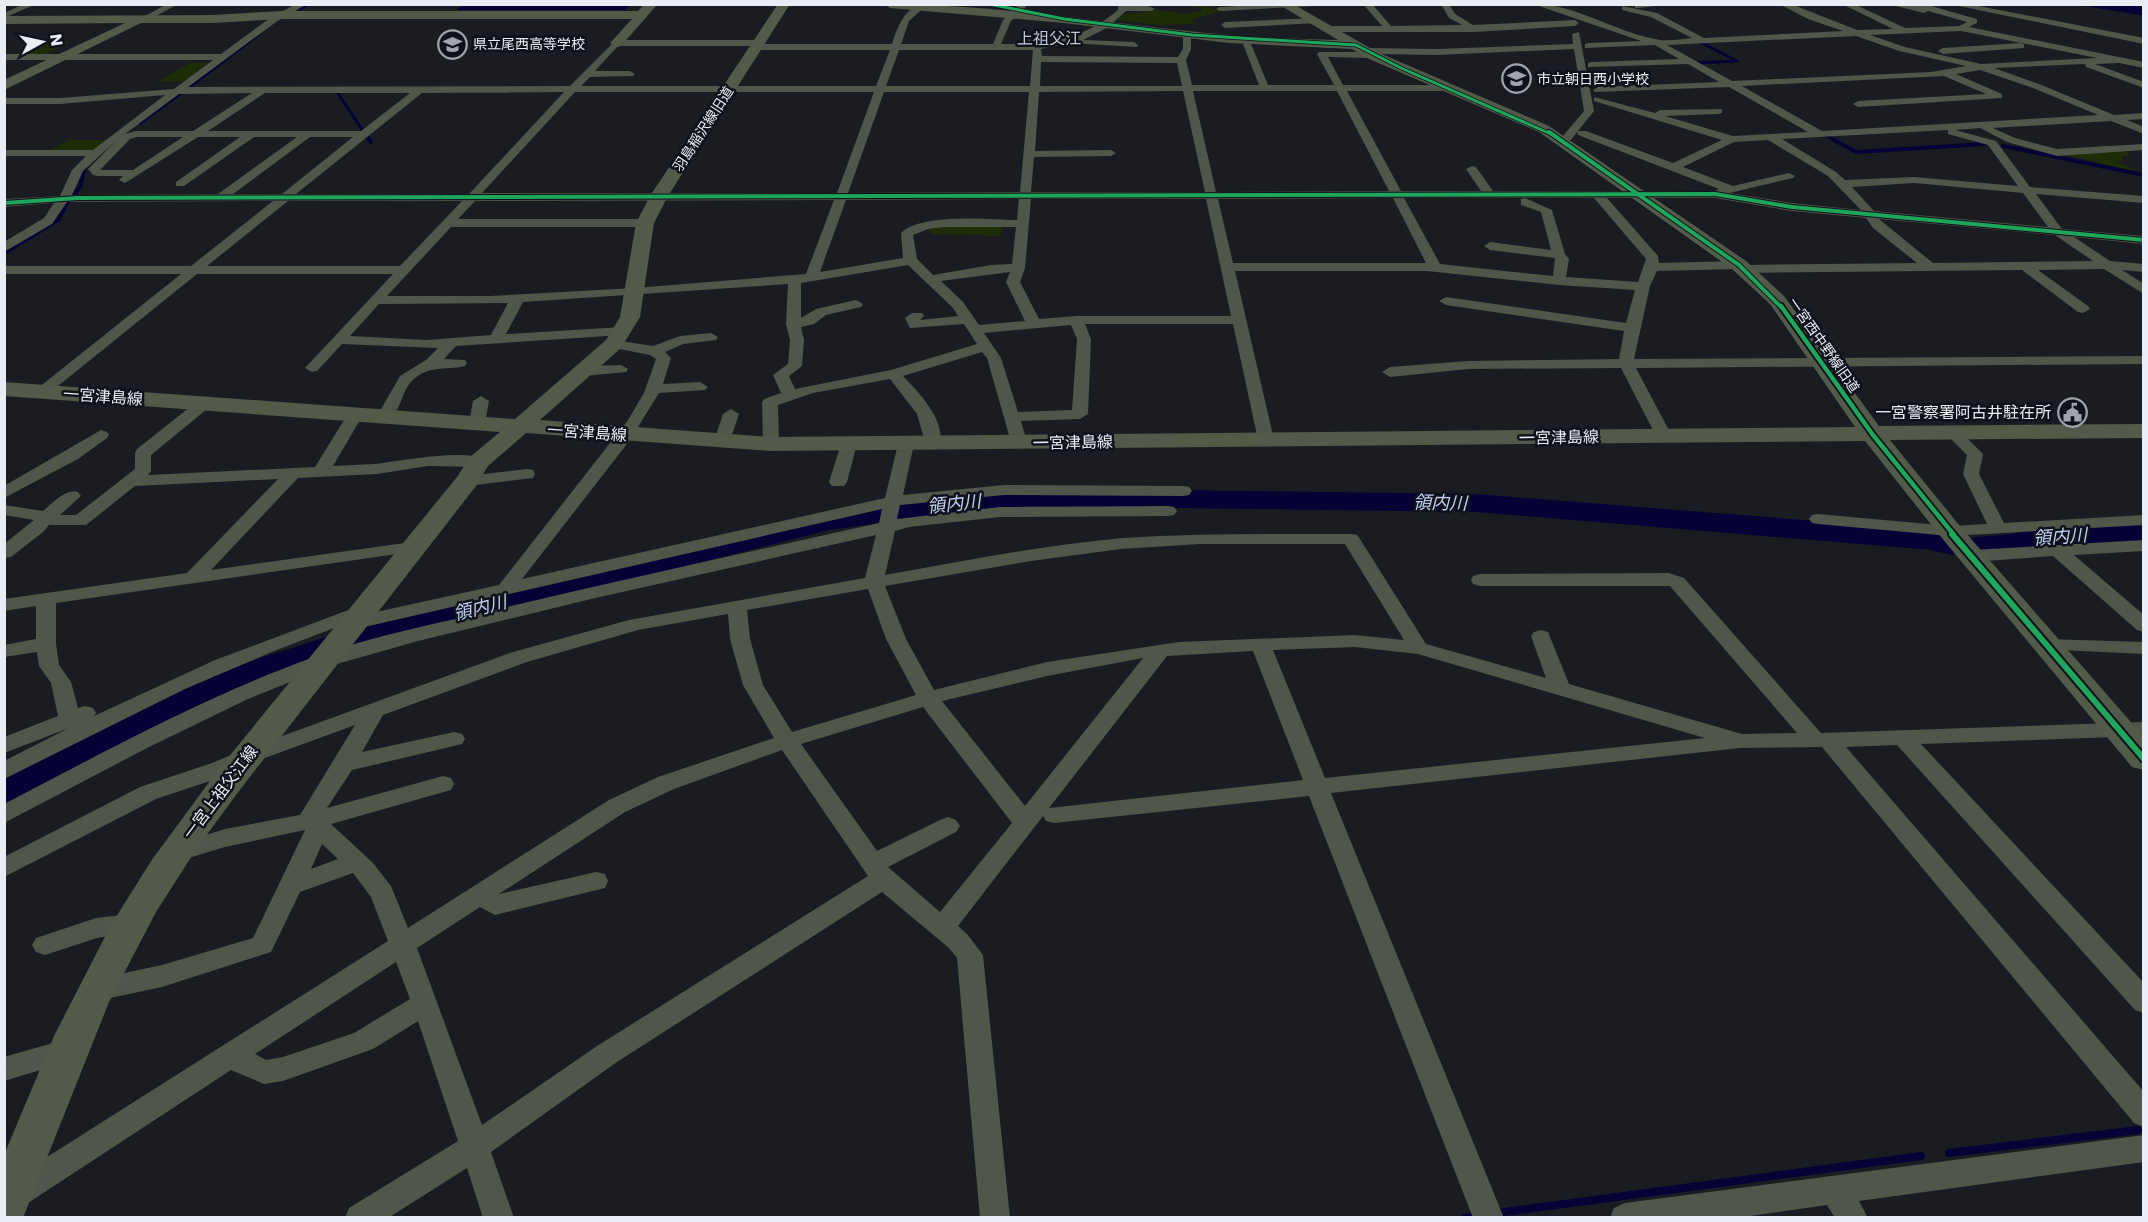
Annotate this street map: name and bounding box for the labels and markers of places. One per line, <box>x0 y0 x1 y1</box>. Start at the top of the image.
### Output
school or university icon: 県立尾西高等学校 <box>436 28 468 60</box>
place label: 県立尾西高等学校 <box>473 34 585 54</box>
school or university icon: 市立朝日西小学校 <box>1500 63 1532 95</box>
place label: 市立朝日西小学校 <box>1537 69 1649 89</box>
public building icon: 一宮警察署阿古井駐在所 <box>2056 396 2088 428</box>
place label: 一宮警察署阿古井駐在所 <box>1875 401 2051 424</box>

